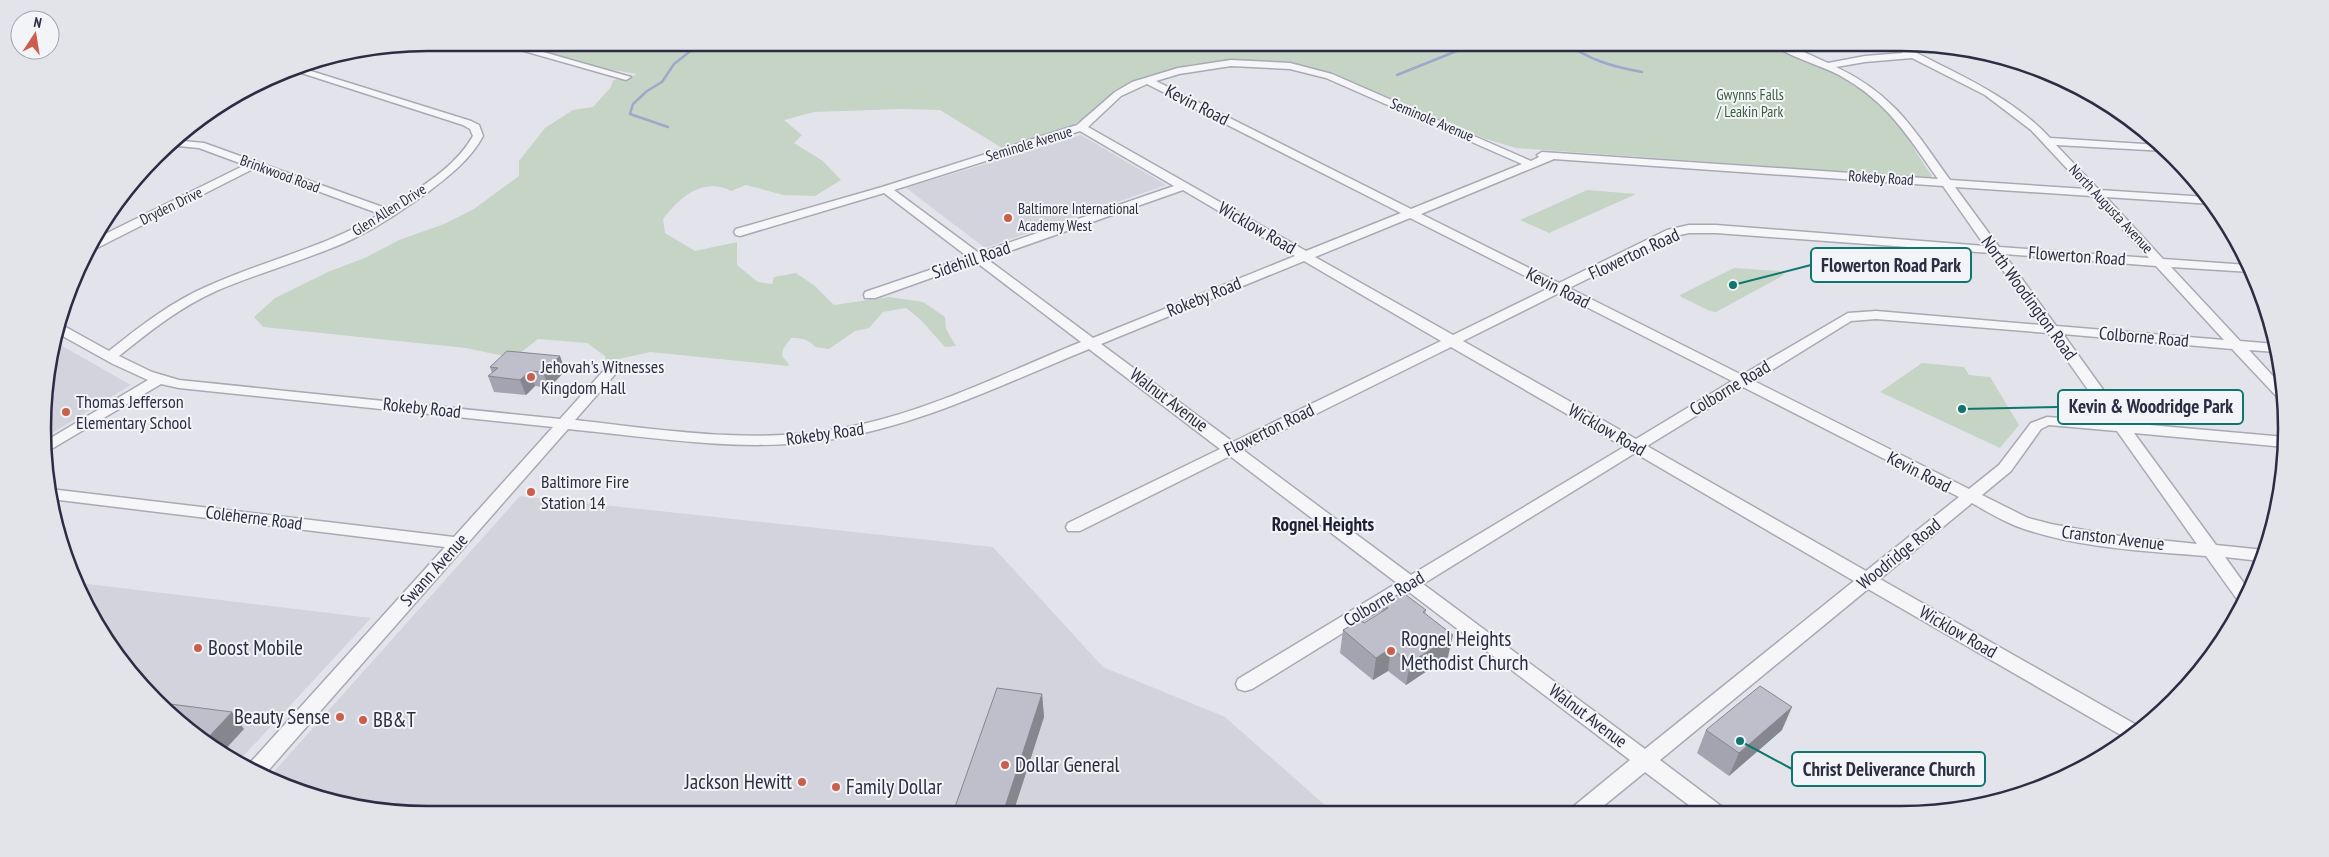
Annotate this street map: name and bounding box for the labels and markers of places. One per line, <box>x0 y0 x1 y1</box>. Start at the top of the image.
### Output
place label: Baltimore International Academy West <box>1018 199 1139 235</box>
marker: Baltimore International Academy West <box>1002 212 1014 224</box>
callout: Flowerton Road Park <box>1811 248 1971 282</box>
place label: Jehovah's Witnesses Kingdom Hall <box>540 355 664 399</box>
marker: Jehovah's Witnesses Kingdom Hall <box>525 371 537 383</box>
place label: Thomas Jefferson Elementary School <box>76 390 192 434</box>
callout: Kevin & Woodridge Park <box>2058 390 2243 424</box>
marker: Thomas Jefferson Elementary School <box>60 406 72 418</box>
place label: Baltimore Fire Station 14 <box>541 470 629 514</box>
marker: Baltimore Fire Station 14 <box>525 486 537 498</box>
place label: Rognel Heights Methodist Church <box>1401 625 1529 676</box>
place label: Boost Mobile <box>208 634 303 661</box>
marker: Boost Mobile <box>192 642 204 654</box>
marker: Rognel Heights Methodist Church <box>1385 645 1397 657</box>
place label: Beauty Sense <box>234 703 330 730</box>
place label: BB&T <box>373 706 417 733</box>
marker: Beauty Sense <box>334 711 346 723</box>
marker: BB&T <box>357 714 369 726</box>
place label: Dollar General <box>1015 751 1120 778</box>
callout: Christ Deliverance Church <box>1792 752 1985 786</box>
marker: Dollar General <box>999 759 1011 771</box>
place label: Jackson Hewitt <box>684 768 792 795</box>
place label: Family Dollar <box>846 773 942 800</box>
marker: Jackson Hewitt <box>796 776 808 788</box>
marker: Family Dollar <box>830 781 842 793</box>

